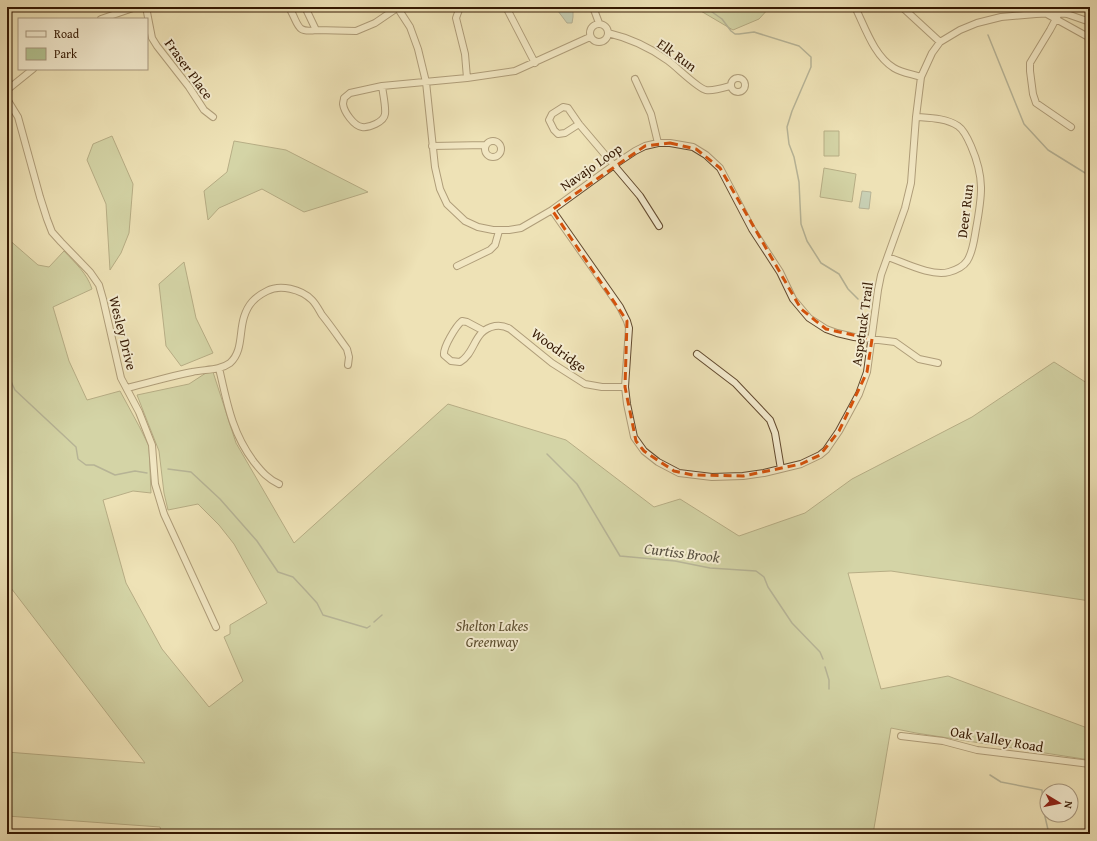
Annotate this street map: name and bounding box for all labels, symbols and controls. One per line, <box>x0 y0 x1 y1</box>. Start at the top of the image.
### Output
legend <box>18 18 148 70</box>
text: Road <box>54 25 80 42</box>
street label: Fraser Place <box>160 34 218 104</box>
street label: Elk Run <box>653 34 701 76</box>
text: Park <box>54 45 78 62</box>
street label: Navajo Loop <box>556 138 626 196</box>
street label: Deer Run <box>952 183 978 239</box>
street label: Aspetuck Trail <box>846 281 878 367</box>
street label: Wesley Drive <box>104 294 142 372</box>
street label: Woodridge <box>527 323 591 377</box>
water label: Curtiss Brook <box>643 537 721 568</box>
park label: Shelton Lakes Greenway <box>456 616 528 652</box>
street label: Oak Valley Road <box>949 721 1046 757</box>
north arrow <box>1039 783 1079 823</box>
text: N <box>1060 800 1077 810</box>

